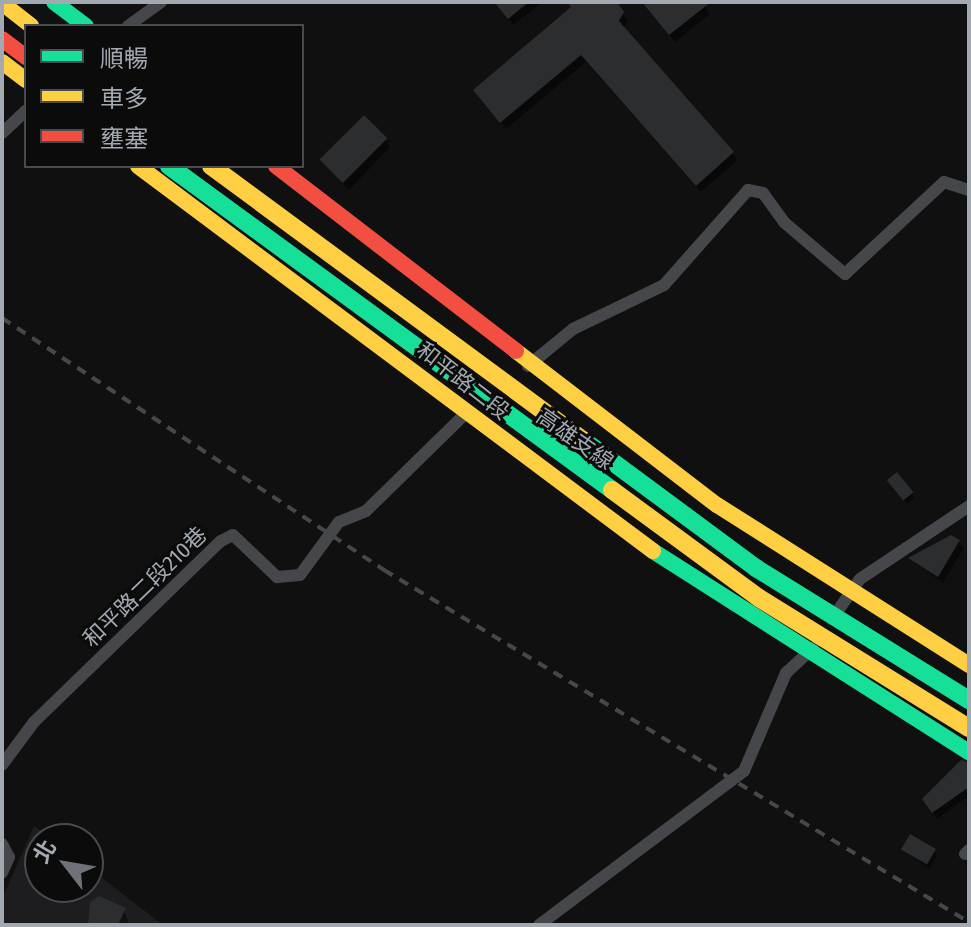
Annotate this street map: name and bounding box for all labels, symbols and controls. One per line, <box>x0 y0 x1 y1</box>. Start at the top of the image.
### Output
legend <box>24 24 304 168</box>
text: 順暢 <box>100 45 148 73</box>
text: 車多 <box>100 85 148 113</box>
text: 壅塞 <box>100 125 148 153</box>
street label: 和平路二段 <box>412 337 514 425</box>
street label: 高雄支線 <box>531 403 619 475</box>
street label: 和平路二段210巷 <box>78 521 212 653</box>
north arrow <box>24 823 104 903</box>
text: 北 <box>27 835 62 868</box>

